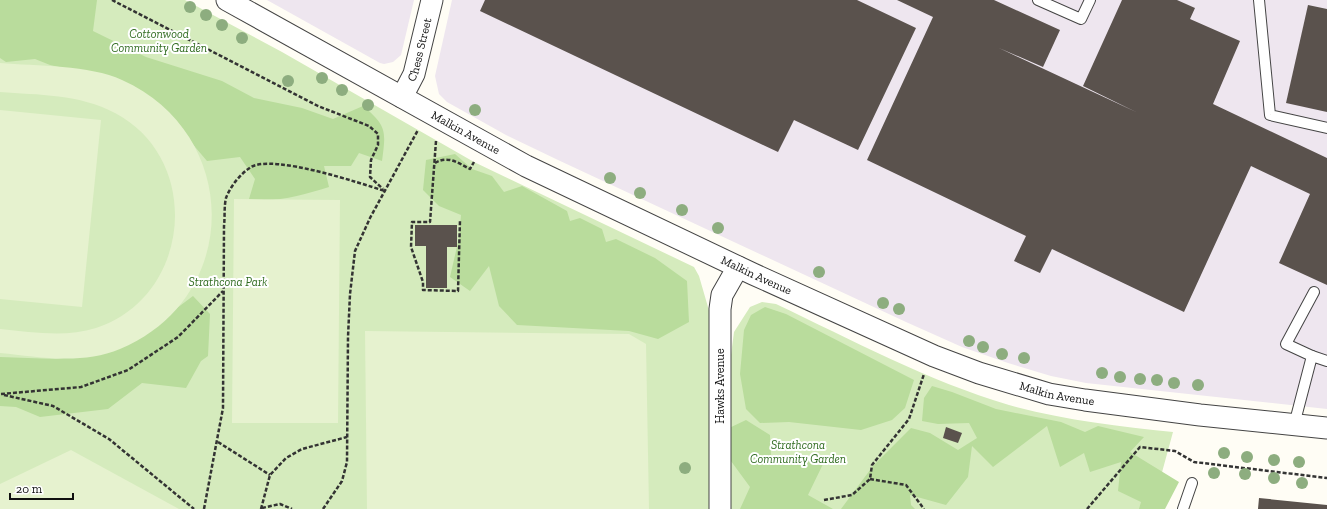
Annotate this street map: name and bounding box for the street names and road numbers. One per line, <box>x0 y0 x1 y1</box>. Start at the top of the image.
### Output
street label: Chess Street <box>404 16 435 84</box>
street label: Malkin Avenue <box>429 108 503 157</box>
street label: Malkin Avenue <box>719 253 794 298</box>
street label: Hawks Avenue <box>713 348 727 424</box>
street label: Malkin Avenue <box>1018 379 1096 408</box>

